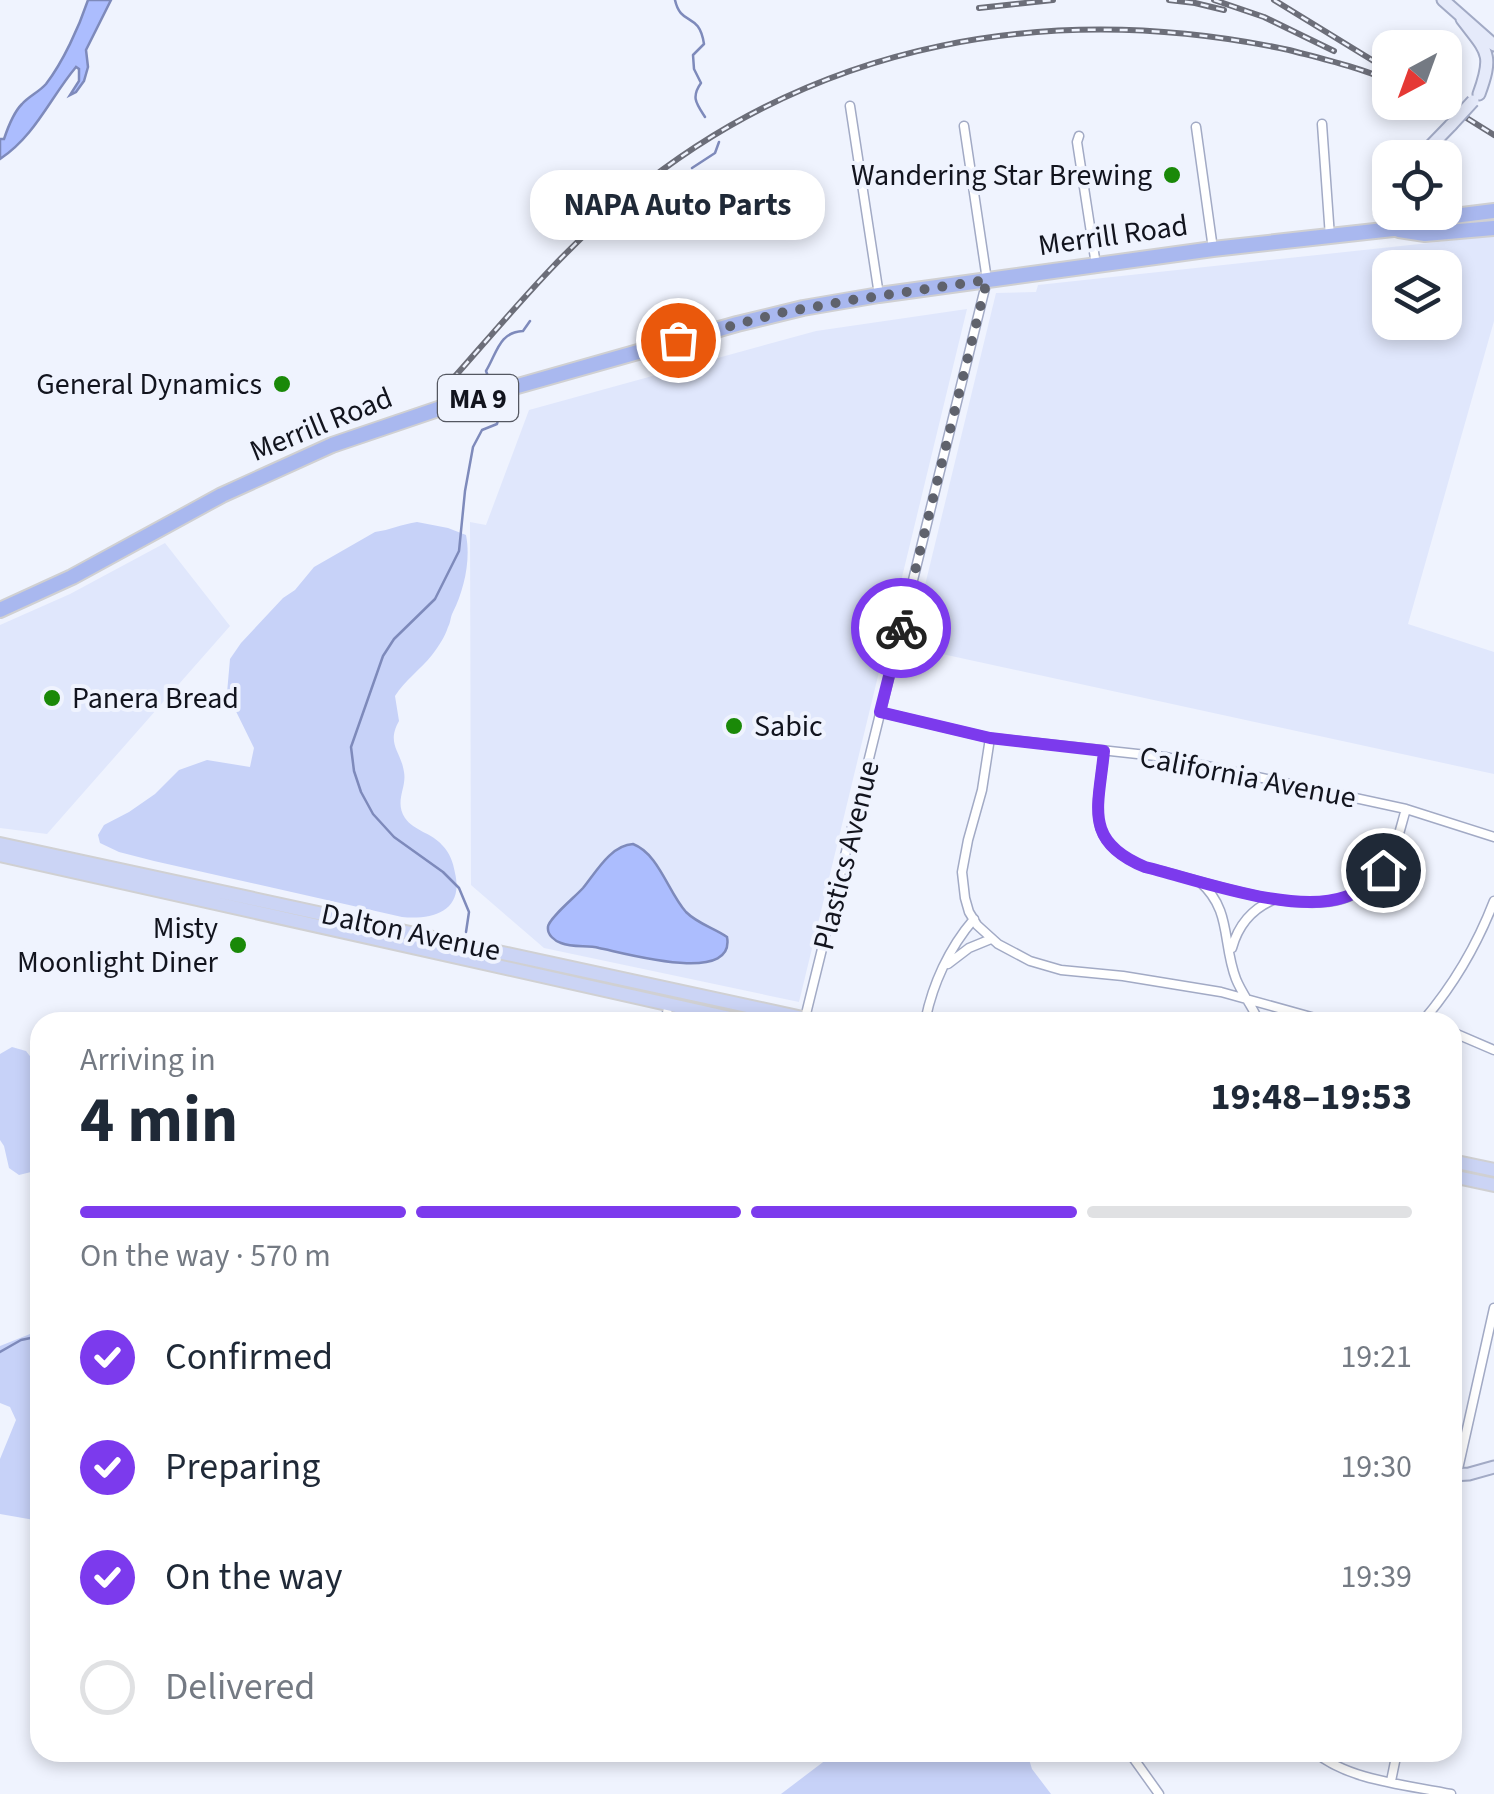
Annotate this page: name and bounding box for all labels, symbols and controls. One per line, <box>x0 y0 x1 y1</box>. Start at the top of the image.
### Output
north arrow <box>1372 30 1462 120</box>
map controls <box>1372 30 1462 340</box>
button: locate <box>1372 140 1462 230</box>
place label: Wandering Star Brewing <box>851 154 1152 197</box>
marker: Wandering Star Brewing <box>1161 164 1183 186</box>
callout: NAPA Auto Parts <box>530 170 826 240</box>
text: NAPA Auto Parts <box>563 182 792 228</box>
street label: Merrill Road <box>1036 204 1191 267</box>
button: layers <box>1372 250 1462 340</box>
pin <box>636 298 721 383</box>
icon: bag <box>651 313 706 368</box>
place label: General Dynamics <box>36 363 262 406</box>
marker: General Dynamics <box>271 373 293 395</box>
road number: MA 9 <box>438 375 518 421</box>
street label: Merrill Road <box>243 376 399 473</box>
courier <box>851 578 951 678</box>
icon: bike <box>874 601 929 656</box>
place label: Panera Bread <box>72 677 239 720</box>
marker: Panera Bread <box>41 687 63 709</box>
place label: Sabic <box>754 705 823 748</box>
marker: Sabic <box>723 715 745 737</box>
street label: California Avenue <box>1136 735 1360 820</box>
street label: Plastics Avenue <box>802 756 891 954</box>
pin <box>1341 828 1426 913</box>
icon: home <box>1356 843 1411 898</box>
street label: Dalton Avenue <box>317 893 504 972</box>
place label: Misty Moonlight Diner <box>17 907 219 984</box>
marker: Misty Moonlight Diner <box>227 934 249 956</box>
text: Arriving in <box>80 1037 216 1083</box>
text: 19:48–19:53 <box>1210 1070 1412 1124</box>
text: 4 min <box>80 1074 238 1167</box>
text: On the way · 570 m <box>80 1233 331 1279</box>
icon: check <box>80 1330 135 1385</box>
text: Confirmed <box>165 1330 333 1384</box>
text: 19:21 <box>1340 1334 1412 1380</box>
icon: check <box>80 1440 135 1495</box>
text: Preparing <box>165 1440 320 1494</box>
text: 19:30 <box>1340 1444 1412 1490</box>
icon: check <box>80 1550 135 1605</box>
text: On the way <box>165 1550 342 1604</box>
text: 19:39 <box>1340 1554 1412 1600</box>
text: Delivered <box>165 1660 315 1714</box>

